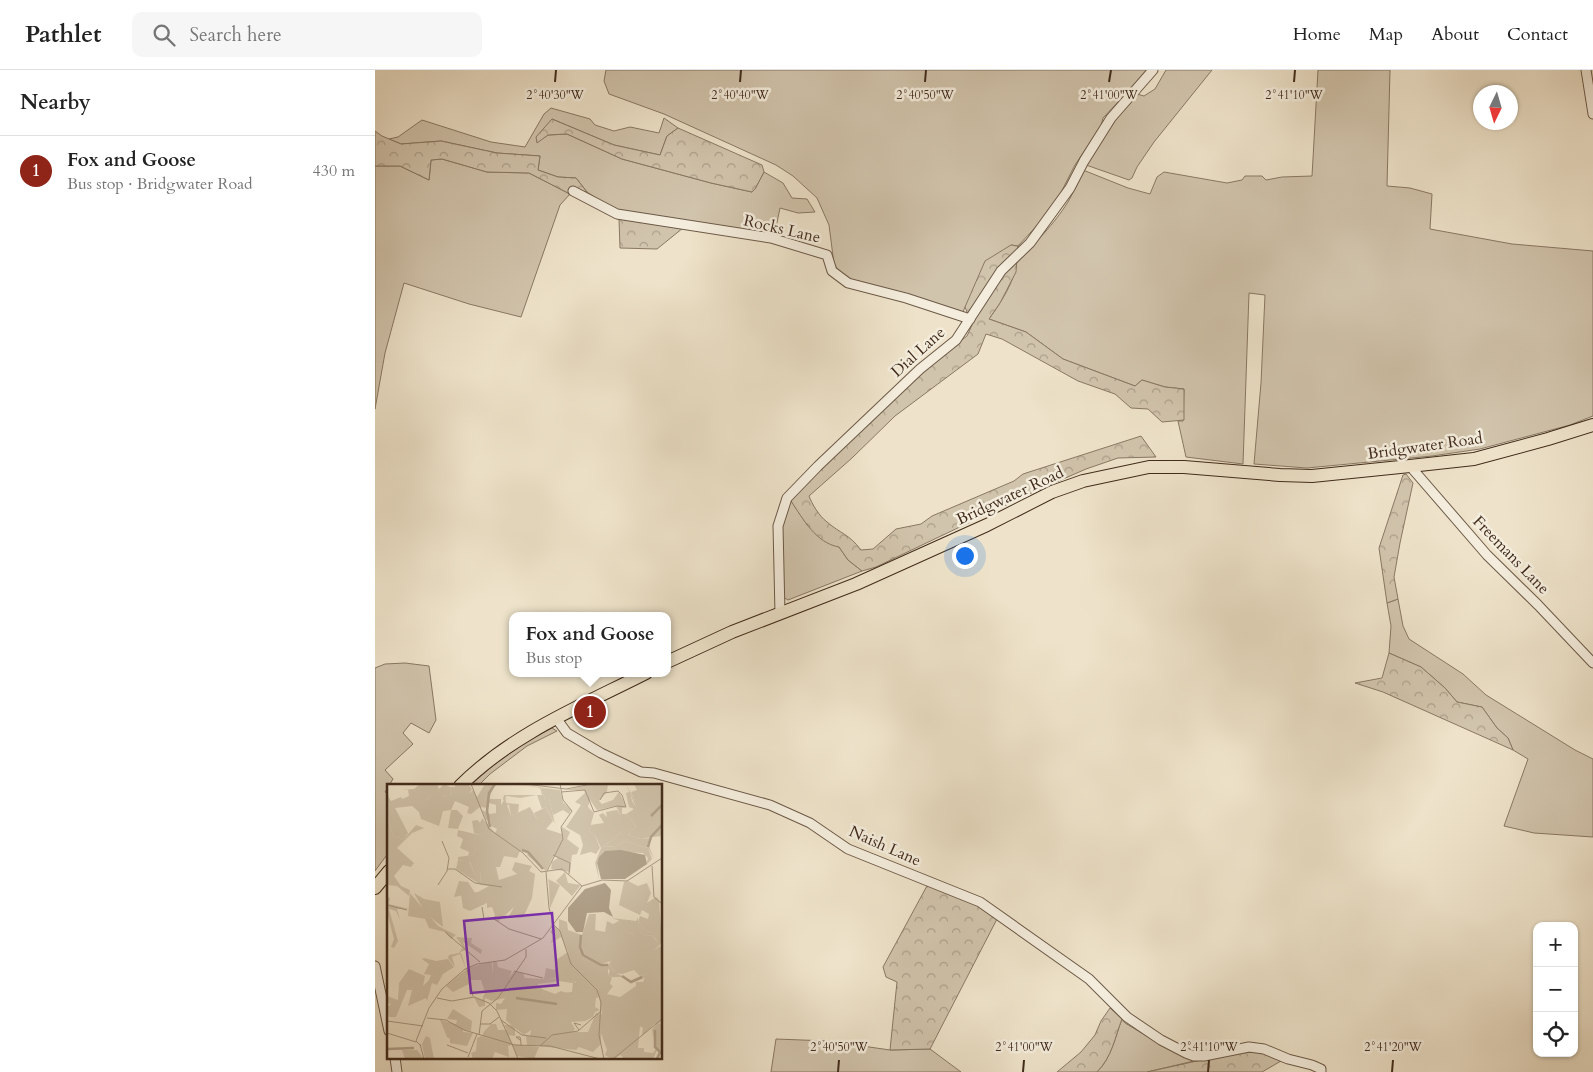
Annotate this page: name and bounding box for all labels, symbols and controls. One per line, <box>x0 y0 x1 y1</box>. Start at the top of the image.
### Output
search box <box>132 12 482 57</box>
text: Pathlet <box>25 18 102 51</box>
icon: search <box>150 21 178 49</box>
text: Search here <box>190 22 282 48</box>
text: Home <box>1293 22 1341 47</box>
text: Map <box>1369 22 1403 47</box>
text: About <box>1431 22 1479 47</box>
text: Contact <box>1507 22 1568 47</box>
north arrow <box>1473 85 1518 130</box>
text: 2°40'30"W <box>526 87 585 103</box>
text: 2°40'40"W <box>711 87 770 103</box>
text: 2°40'50"W <box>896 87 955 103</box>
text: 2°41'00"W <box>1080 87 1139 103</box>
text: 2°41'10"W <box>1265 87 1324 103</box>
text: Nearby <box>20 88 91 117</box>
text: Fox and Goose <box>67 147 196 173</box>
text: 1 <box>32 160 40 182</box>
text: 430 m <box>313 160 355 182</box>
text: Bus stop · Bridgwater Road <box>67 173 253 195</box>
street label: Rocks Lane <box>741 209 823 249</box>
street label: Dial Lane <box>886 322 950 382</box>
street label: Bridgwater Road <box>1366 427 1484 465</box>
street label: Bridgwater Road <box>953 461 1068 530</box>
street label: Freemans Lane <box>1468 511 1554 599</box>
your location <box>952 543 978 569</box>
popup <box>509 612 671 677</box>
text: Fox and Goose <box>526 621 654 647</box>
text: Bus stop <box>526 647 582 669</box>
pin: 1 <box>574 693 606 731</box>
inset map <box>387 784 663 1060</box>
street label: Naish Lane <box>846 820 924 872</box>
map controls <box>1533 922 1578 1057</box>
button: + <box>1533 922 1578 967</box>
button: − <box>1533 967 1578 1012</box>
button: locate <box>1533 1012 1578 1057</box>
text: 2°40'50"W <box>810 1039 869 1055</box>
text: 2°41'00"W <box>995 1039 1054 1055</box>
text: 2°41'10"W <box>1180 1039 1239 1055</box>
text: 2°41'20"W <box>1364 1039 1423 1055</box>

